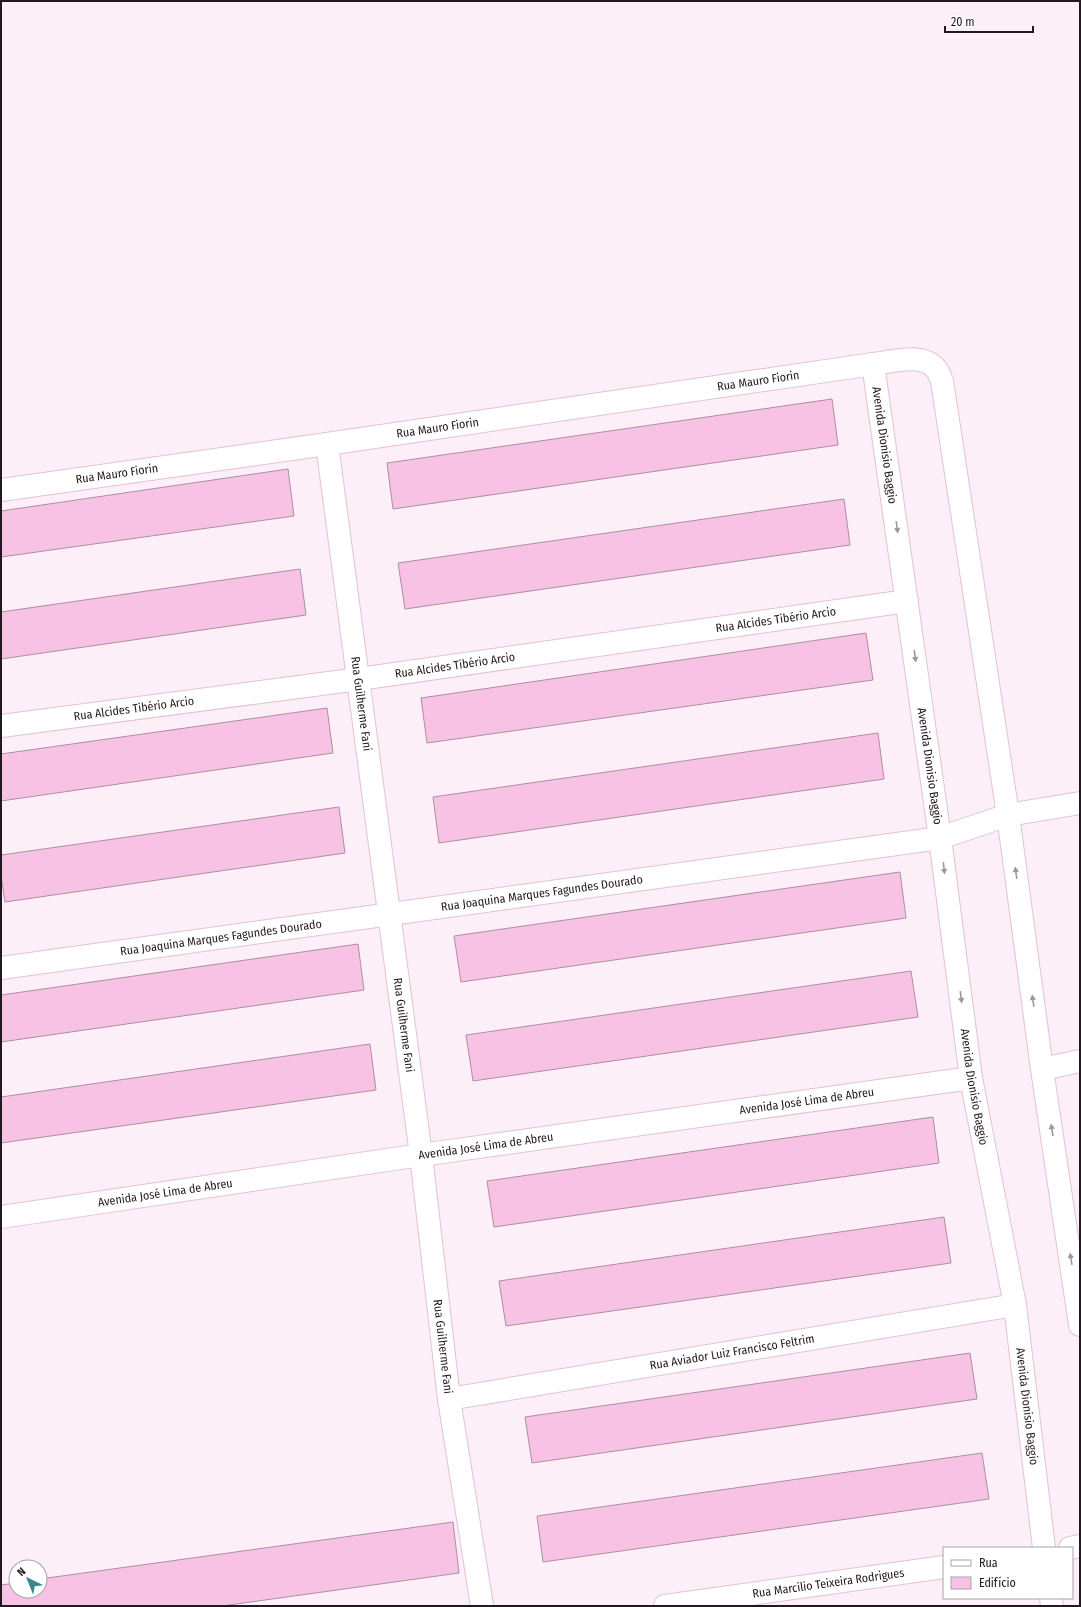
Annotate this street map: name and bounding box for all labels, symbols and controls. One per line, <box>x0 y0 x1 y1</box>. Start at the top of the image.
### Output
scale bar <box>945 8 1033 34</box>
text: 20 m <box>951 15 975 29</box>
street label: Rua Mauro Fiorin <box>716 368 800 394</box>
street label: Avenida Dionisio Baggio <box>869 386 900 505</box>
street label: Rua Mauro Fiorin <box>395 415 480 441</box>
street label: Rua Mauro Fiorin <box>75 461 159 486</box>
one-way arrow <box>894 521 900 533</box>
street label: Rua Alcides Tibério Arcio <box>715 604 837 635</box>
street label: Rua Alcides Tibério Arcio <box>394 650 516 681</box>
one-way arrow <box>912 650 918 662</box>
street label: Rua Guilherme Fani <box>348 656 375 752</box>
street label: Rua Alcides Tibério Arcio <box>73 694 195 723</box>
street label: Avenida Dionisio Baggio <box>915 707 945 825</box>
one-way arrow <box>941 862 947 874</box>
one-way arrow <box>1013 867 1019 879</box>
street label: Rua Joaquina Marques Fagundes Dourado <box>440 872 644 914</box>
street label: Rua Joaquina Marques Fagundes Dourado <box>119 917 323 958</box>
street label: Rua Guilherme Fani <box>391 977 417 1073</box>
one-way arrow <box>957 991 964 1003</box>
one-way arrow <box>1030 995 1036 1008</box>
street label: Avenida Dionisio Baggio <box>958 1028 991 1146</box>
street label: Avenida José Lima de Abreu <box>738 1085 875 1117</box>
one-way arrow <box>1049 1124 1055 1136</box>
street label: Avenida José Lima de Abreu <box>418 1130 554 1162</box>
street label: Avenida José Lima de Abreu <box>97 1176 233 1210</box>
one-way arrow <box>1068 1253 1074 1265</box>
street label: Rua Guilherme Fani <box>431 1298 455 1395</box>
street label: Rua Aviador Luiz Francisco Feltrim <box>649 1331 815 1373</box>
street label: Avenida Dionisio Baggio <box>1013 1347 1041 1466</box>
legend <box>943 1547 1073 1599</box>
text: Rua <box>979 1556 998 1570</box>
north arrow <box>8 1559 48 1599</box>
text: N <box>15 1565 28 1579</box>
street label: Rua Marcilio Teixeira Rodrigues <box>752 1566 905 1601</box>
text: Edifício <box>979 1576 1016 1590</box>

